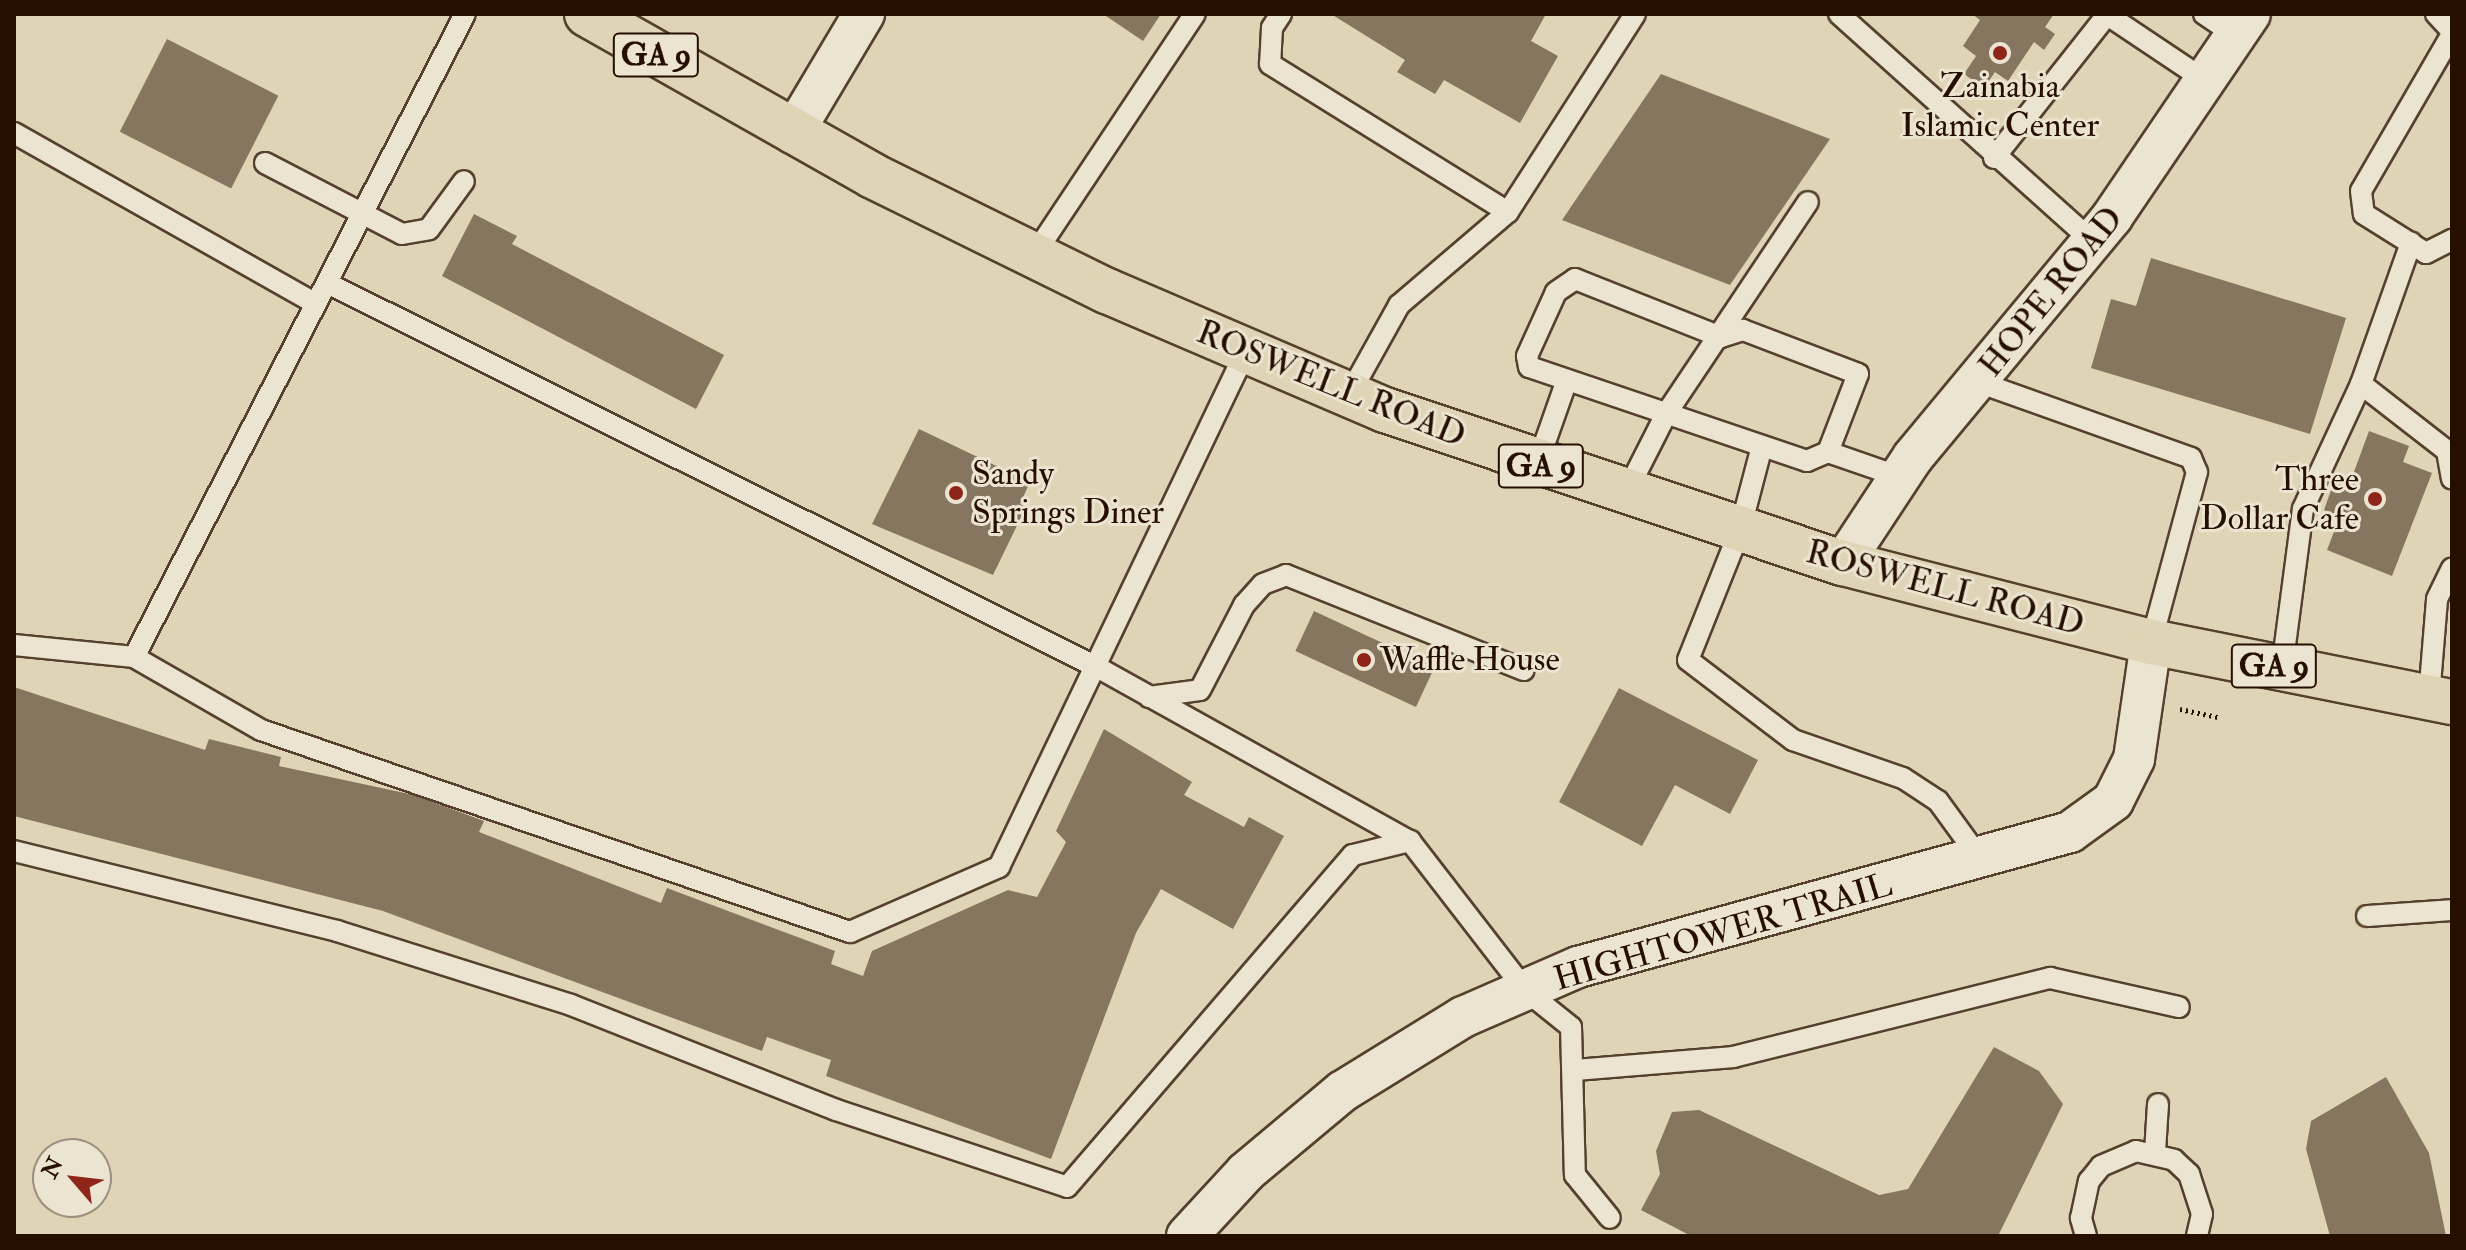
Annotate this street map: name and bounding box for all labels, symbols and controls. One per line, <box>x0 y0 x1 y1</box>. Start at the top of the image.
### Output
road number: GA 9 <box>612 27 700 83</box>
marker: Zainabia Islamic Center <box>1991 44 2009 62</box>
place label: Zainabia Islamic Center <box>1901 66 2099 146</box>
street label: HOPE ROAD <box>1970 199 2132 385</box>
street label: ROSWELL ROAD <box>1191 312 1471 456</box>
road number: GA 9 <box>1497 438 1585 494</box>
place label: Sandy Springs Diner <box>972 453 1164 532</box>
place label: Three Dollar Cafe <box>2200 459 2359 538</box>
marker: Sandy Springs Diner <box>947 484 965 502</box>
marker: Three Dollar Cafe <box>2366 490 2384 508</box>
street label: ROSWELL ROAD <box>1802 531 2088 645</box>
road number: GA 9 <box>2230 638 2318 694</box>
place label: Waffle House <box>1380 640 1560 680</box>
marker: Waffle House <box>1355 651 1373 669</box>
street label: HIGHTOWER TRAIL <box>1549 864 1897 1000</box>
north arrow <box>32 1138 112 1218</box>
text: N <box>36 1152 70 1183</box>

